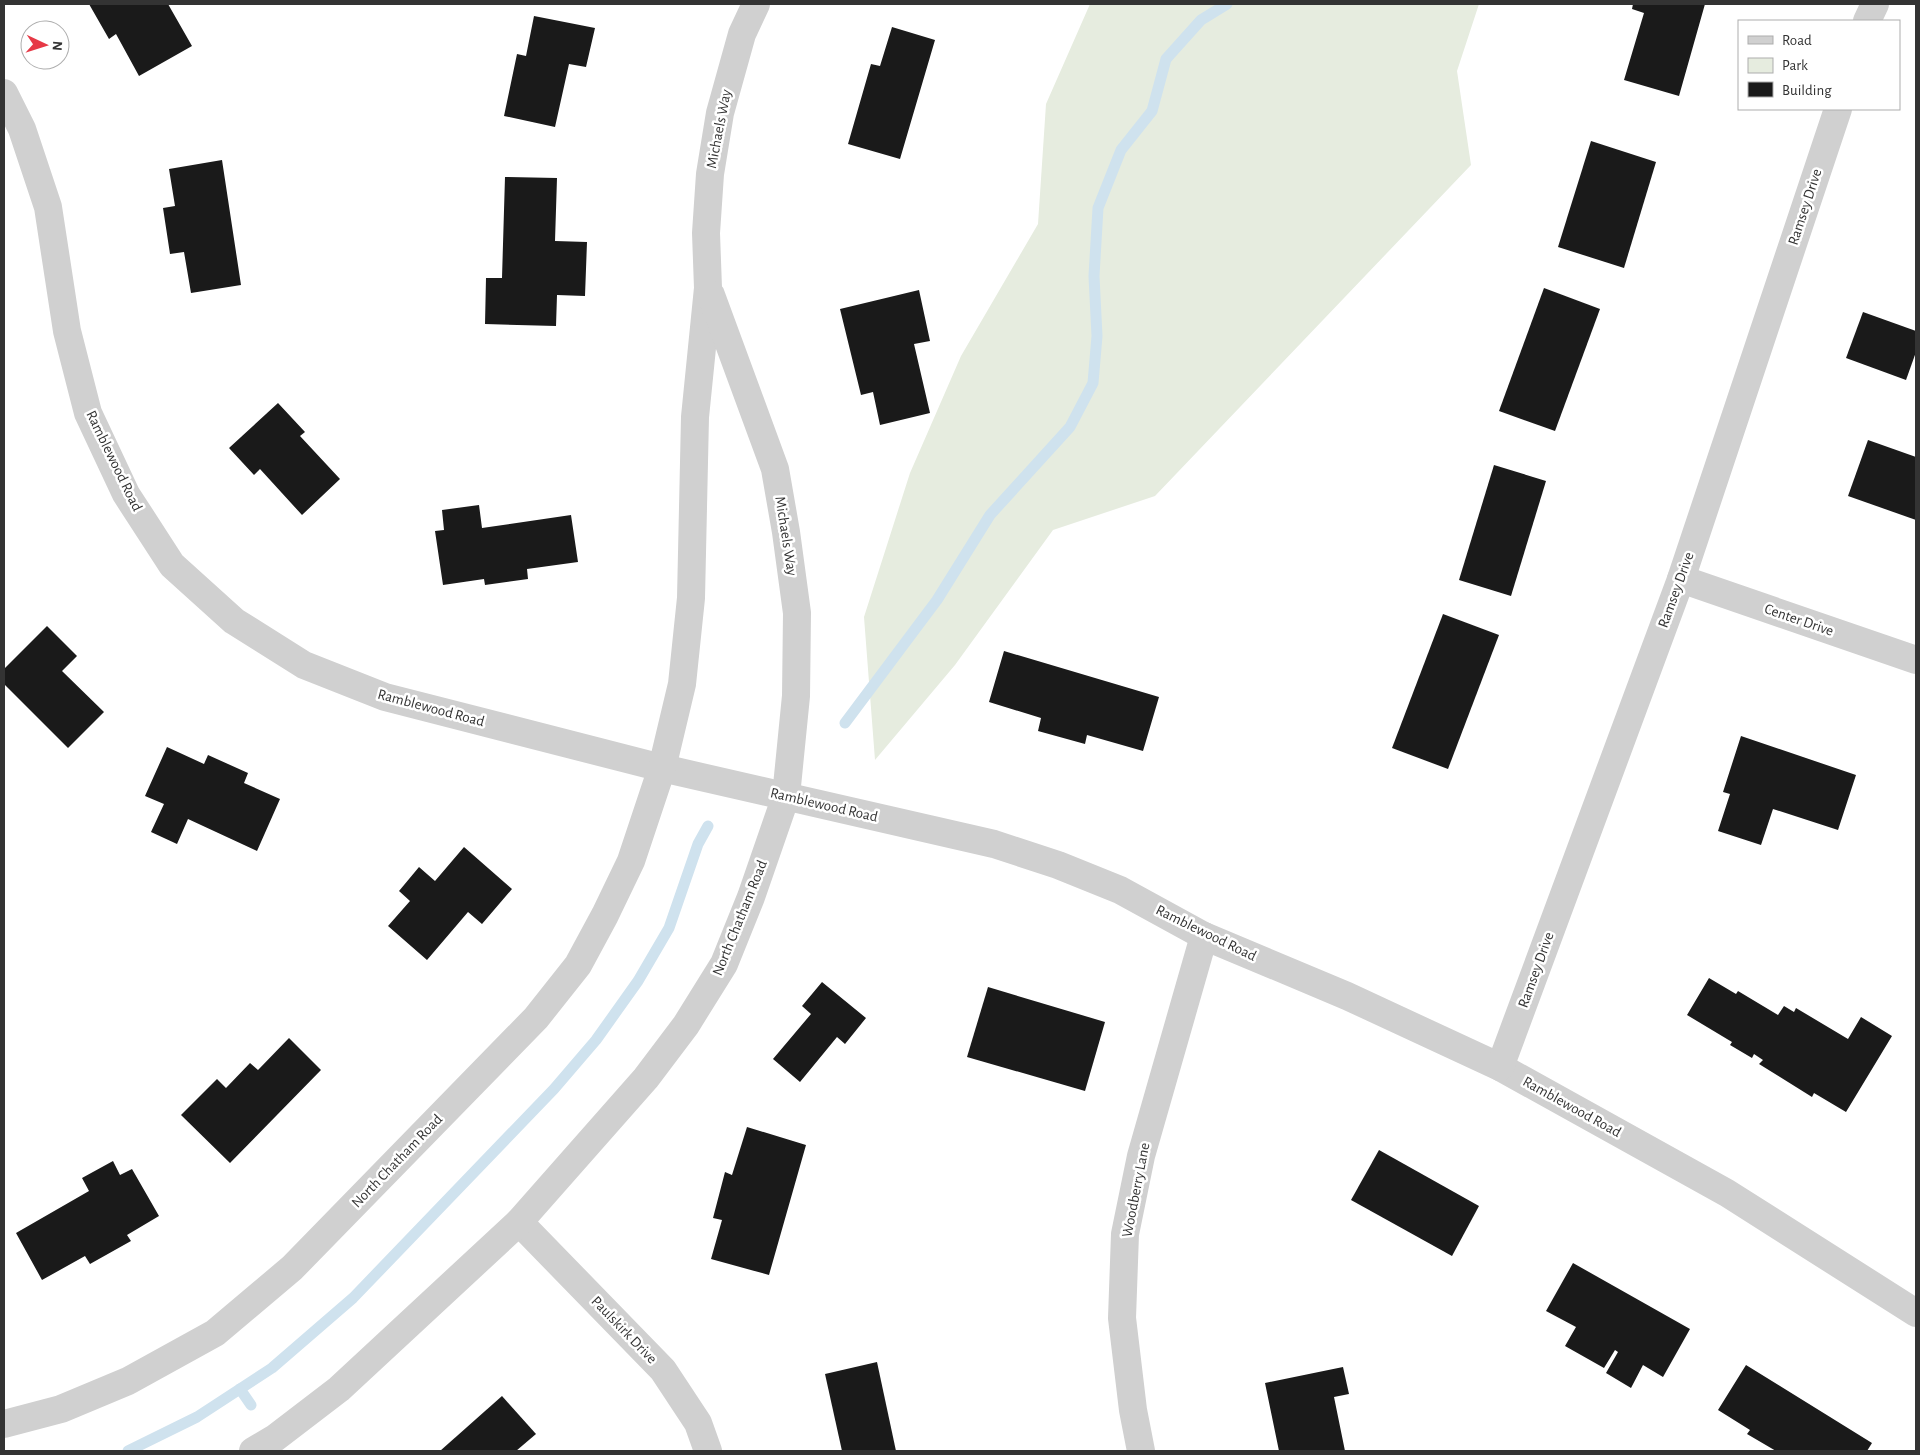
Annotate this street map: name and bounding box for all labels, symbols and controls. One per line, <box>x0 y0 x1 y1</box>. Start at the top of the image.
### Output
north arrow <box>20 20 70 70</box>
legend <box>1738 20 1900 110</box>
text: Road <box>1782 33 1812 48</box>
text: N <box>50 40 64 51</box>
text: Park <box>1782 58 1808 73</box>
text: Building <box>1782 83 1832 98</box>
street label: Michaels Way <box>704 88 734 170</box>
street label: Ramsey Drive <box>1786 167 1824 247</box>
street label: Ramblewood Road <box>83 408 145 514</box>
street label: Michaels Way <box>772 495 800 577</box>
street label: Ramsey Drive <box>1655 550 1697 630</box>
street label: Center Drive <box>1762 601 1836 639</box>
street label: Ramblewood Road <box>376 687 486 730</box>
street label: Ramblewood Road <box>769 785 879 825</box>
street label: North Chatham Road <box>710 858 770 978</box>
street label: Ramblewood Road <box>1153 902 1259 964</box>
street label: Ramsey Drive <box>1515 930 1557 1010</box>
street label: Ramblewood Road <box>1520 1074 1624 1140</box>
street label: North Chatham Road <box>349 1111 445 1211</box>
street label: Woodberry Lane <box>1119 1141 1153 1239</box>
street label: Paulskirk Drive <box>588 1293 660 1367</box>

